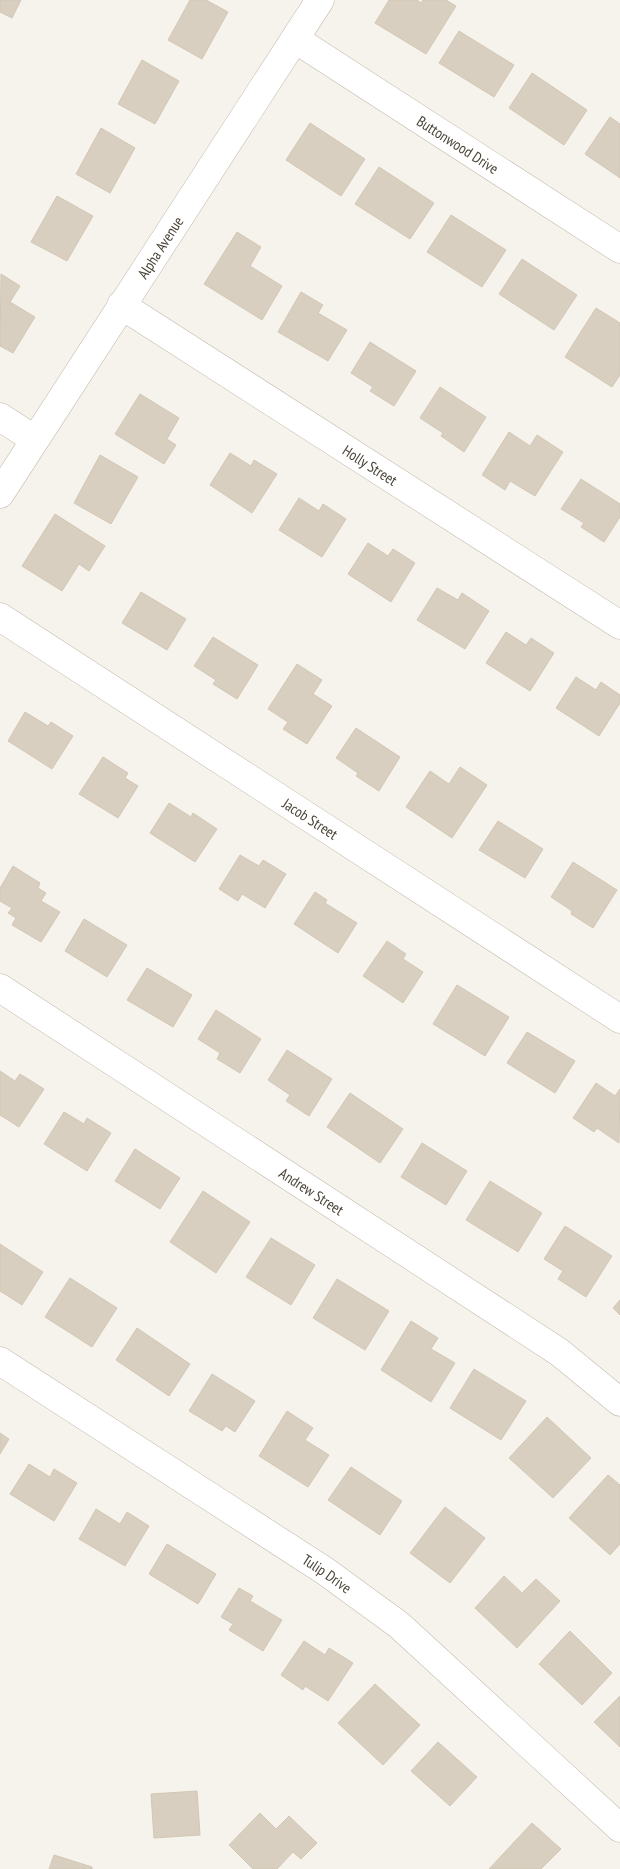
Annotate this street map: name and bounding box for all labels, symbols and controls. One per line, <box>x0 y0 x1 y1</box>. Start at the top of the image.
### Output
street label: Buttonwood Drive <box>414 111 502 178</box>
street label: Alpha Avenue <box>133 212 187 282</box>
street label: Holly Street <box>339 440 401 489</box>
street label: Jacob Street <box>278 793 342 843</box>
street label: Andrew Street <box>276 1163 348 1219</box>
street label: Tulip Drive <box>299 1550 356 1597</box>

